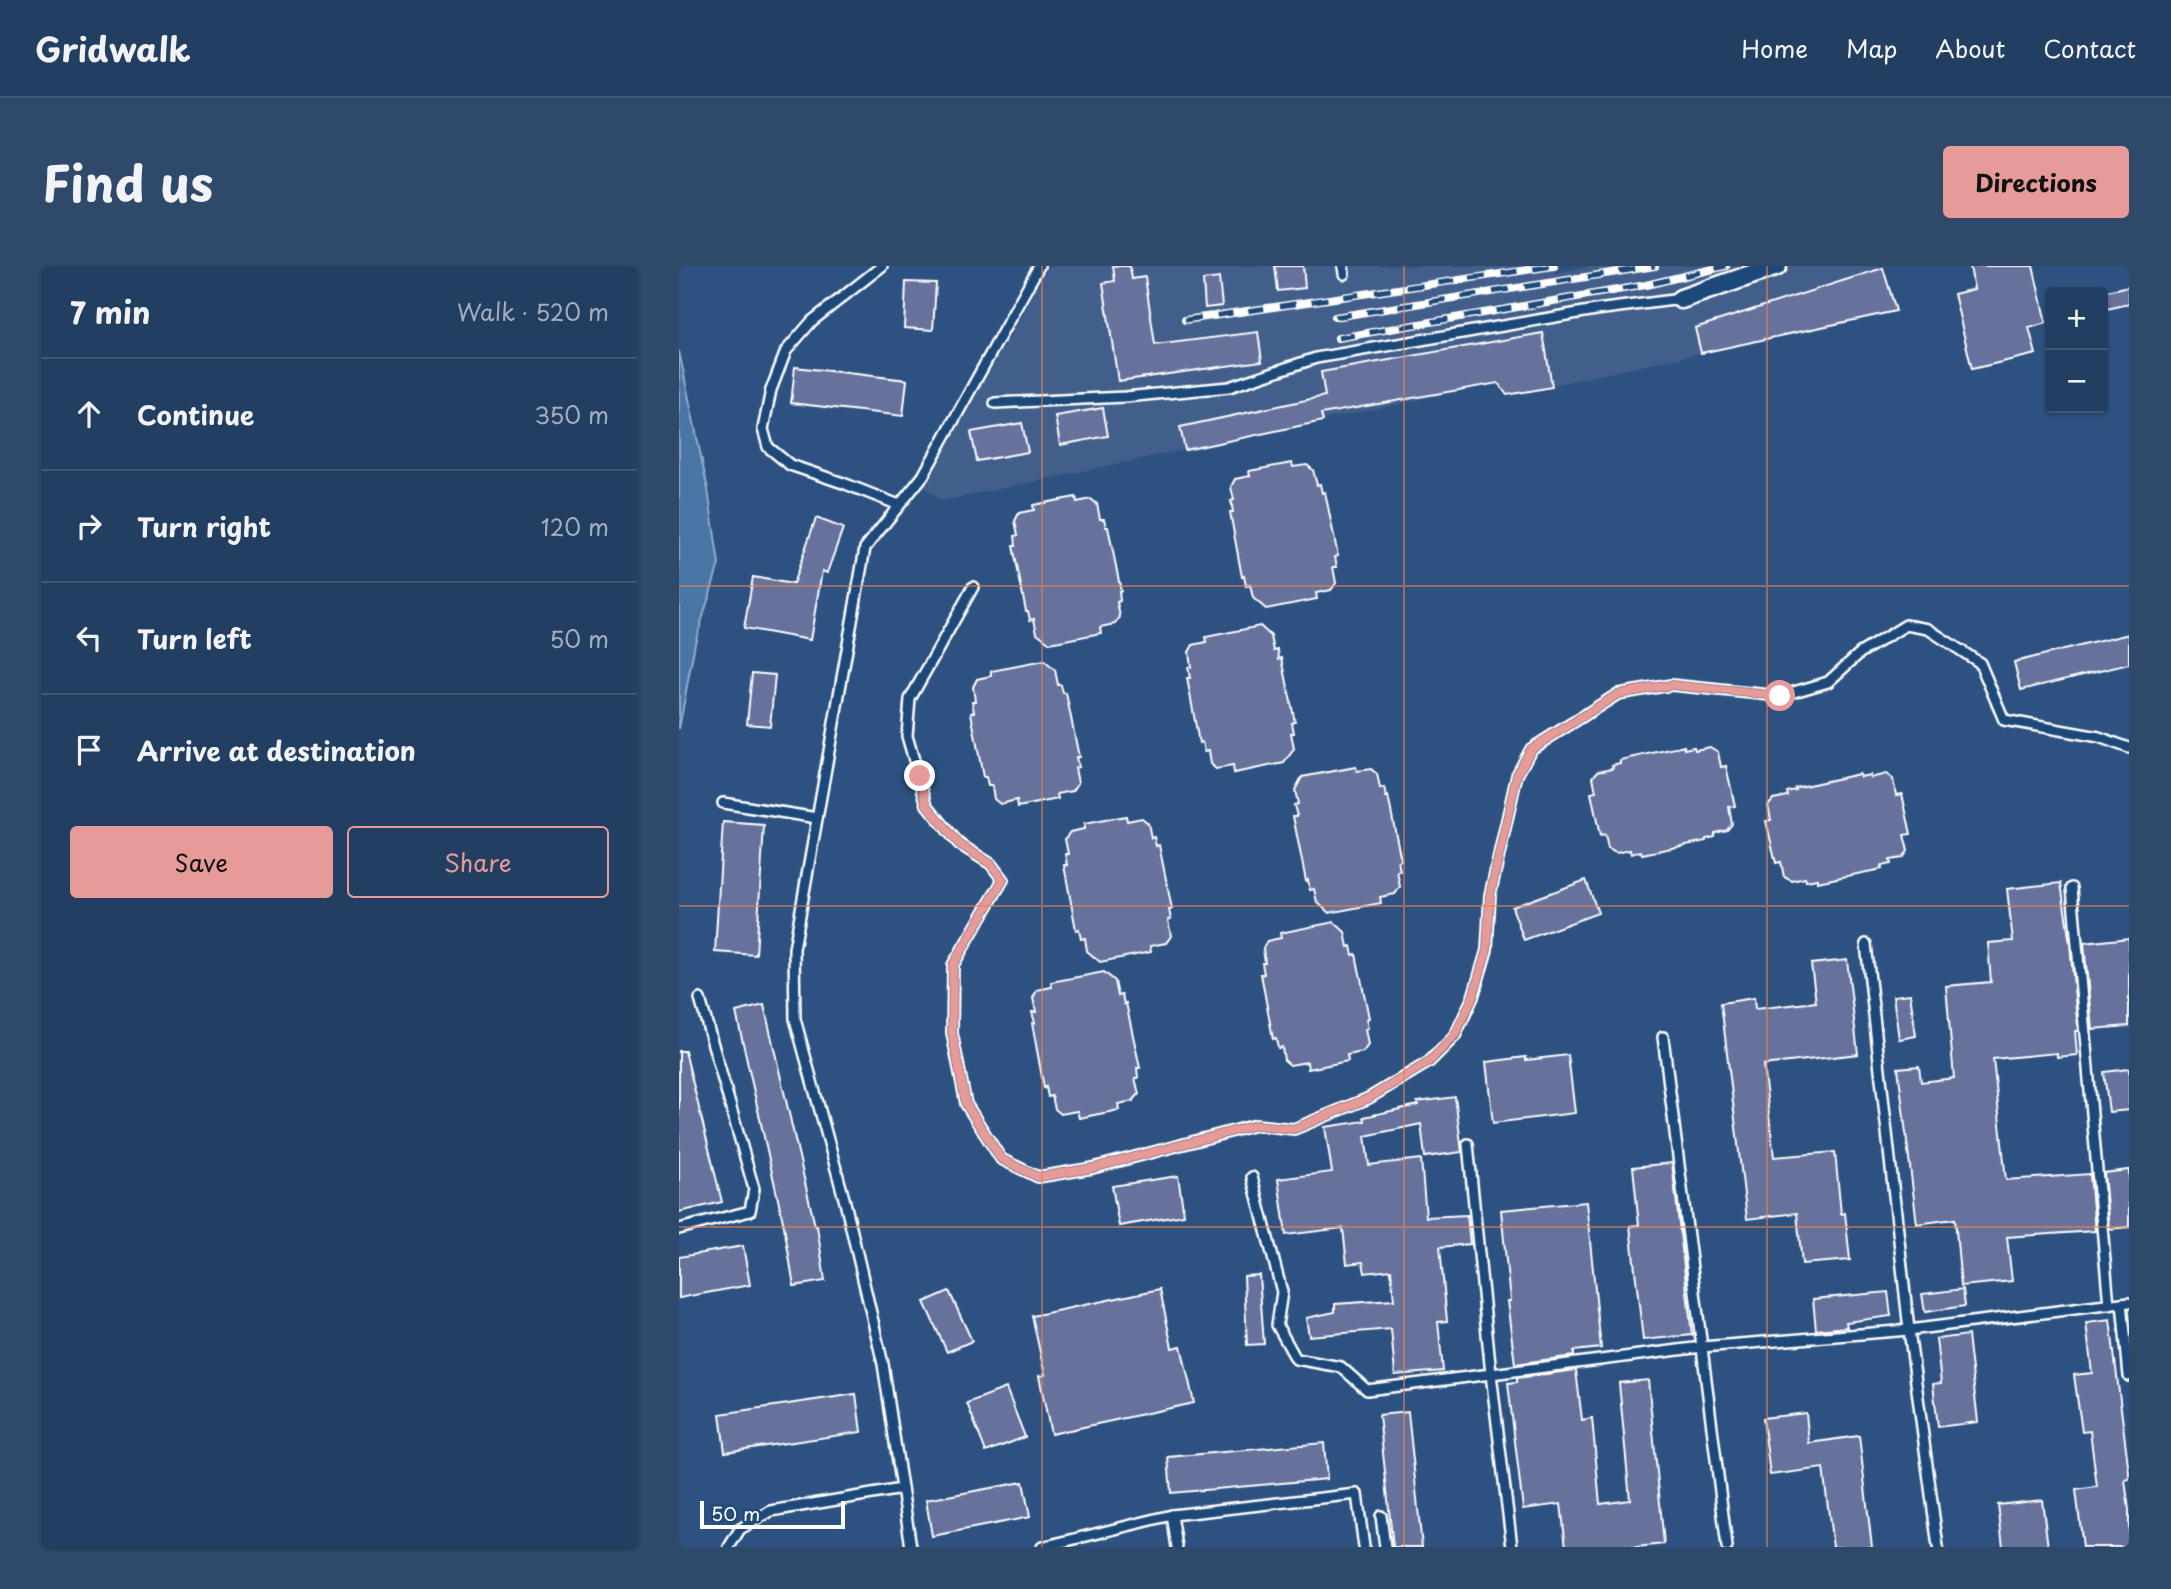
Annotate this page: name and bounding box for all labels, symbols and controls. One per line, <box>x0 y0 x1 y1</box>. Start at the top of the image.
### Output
text: Gridwalk <box>35 23 191 73</box>
text: Home <box>1741 30 1808 66</box>
text: Map <box>1846 30 1897 66</box>
text: About <box>1935 30 2005 66</box>
text: Contact <box>2043 30 2136 66</box>
text: Find us <box>42 145 213 219</box>
button: Directions <box>1943 146 2129 218</box>
map controls <box>2045 287 2108 413</box>
button: + <box>2045 287 2108 350</box>
text: 7 min <box>70 289 151 334</box>
text: Walk · 520 m <box>457 294 609 329</box>
button: − <box>2045 350 2108 413</box>
icon: ahead <box>70 395 108 433</box>
text: Continue <box>137 395 254 434</box>
text: 350 m <box>534 397 609 432</box>
icon: right <box>70 507 108 545</box>
text: Turn right <box>137 507 271 546</box>
text: 120 m <box>541 509 609 544</box>
icon: left <box>70 619 108 657</box>
text: Turn left <box>137 619 252 658</box>
text: 50 m <box>549 621 609 656</box>
route start <box>1764 680 1795 711</box>
icon: arrive <box>70 731 108 769</box>
text: Arrive at destination <box>137 731 416 770</box>
route end <box>904 760 935 791</box>
button: Save <box>70 826 333 898</box>
button: Share <box>347 826 609 898</box>
scale bar <box>700 1498 845 1530</box>
text: 50 m <box>711 1499 760 1527</box>

